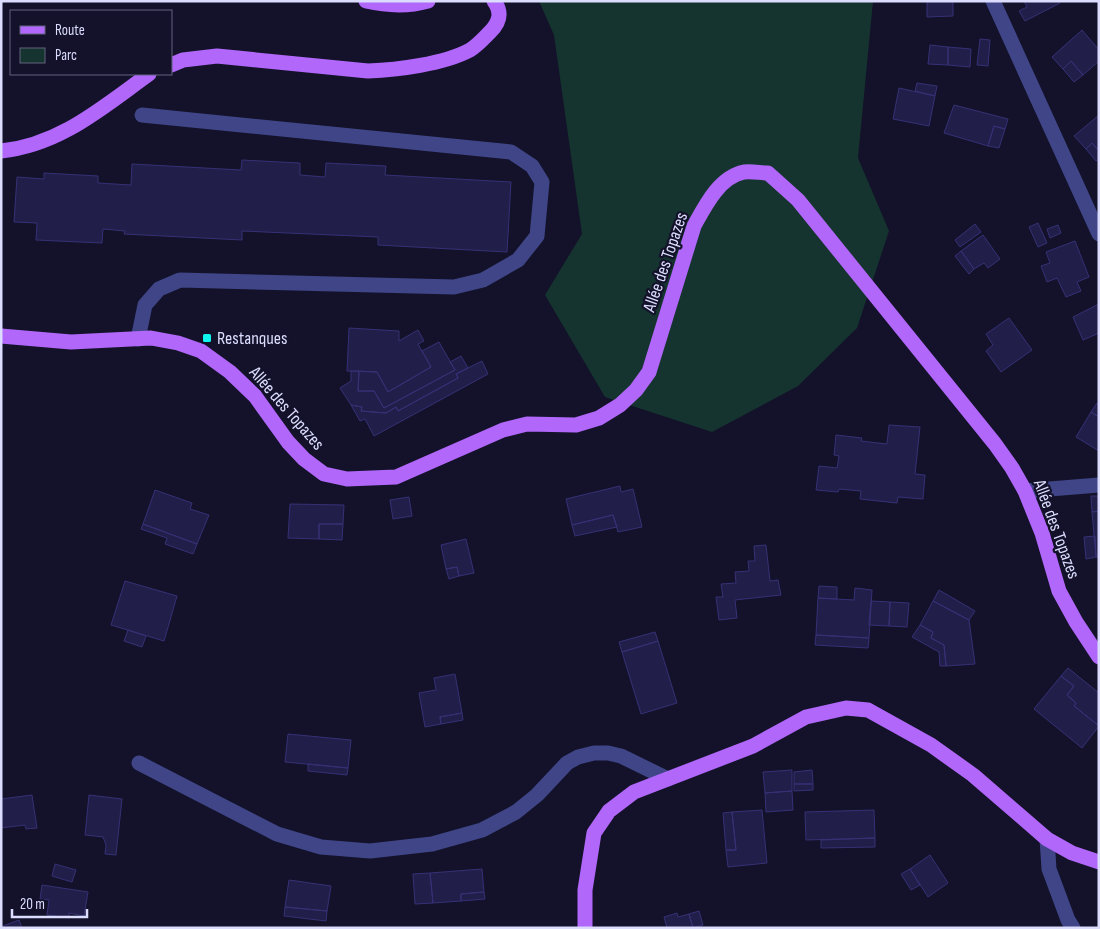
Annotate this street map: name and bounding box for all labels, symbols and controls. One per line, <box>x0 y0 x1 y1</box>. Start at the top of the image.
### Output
legend <box>10 10 172 75</box>
text: Route <box>55 21 85 40</box>
text: Parc <box>55 46 77 65</box>
street label: Allée des Topazes <box>638 210 692 316</box>
place label: Restanques <box>217 328 288 349</box>
marker: Restanques <box>201 332 213 344</box>
street label: Allée des Topazes <box>244 361 329 454</box>
street label: Allée des Topazes <box>1029 476 1084 582</box>
scale bar <box>12 886 88 918</box>
text: 20 m <box>20 895 45 914</box>

